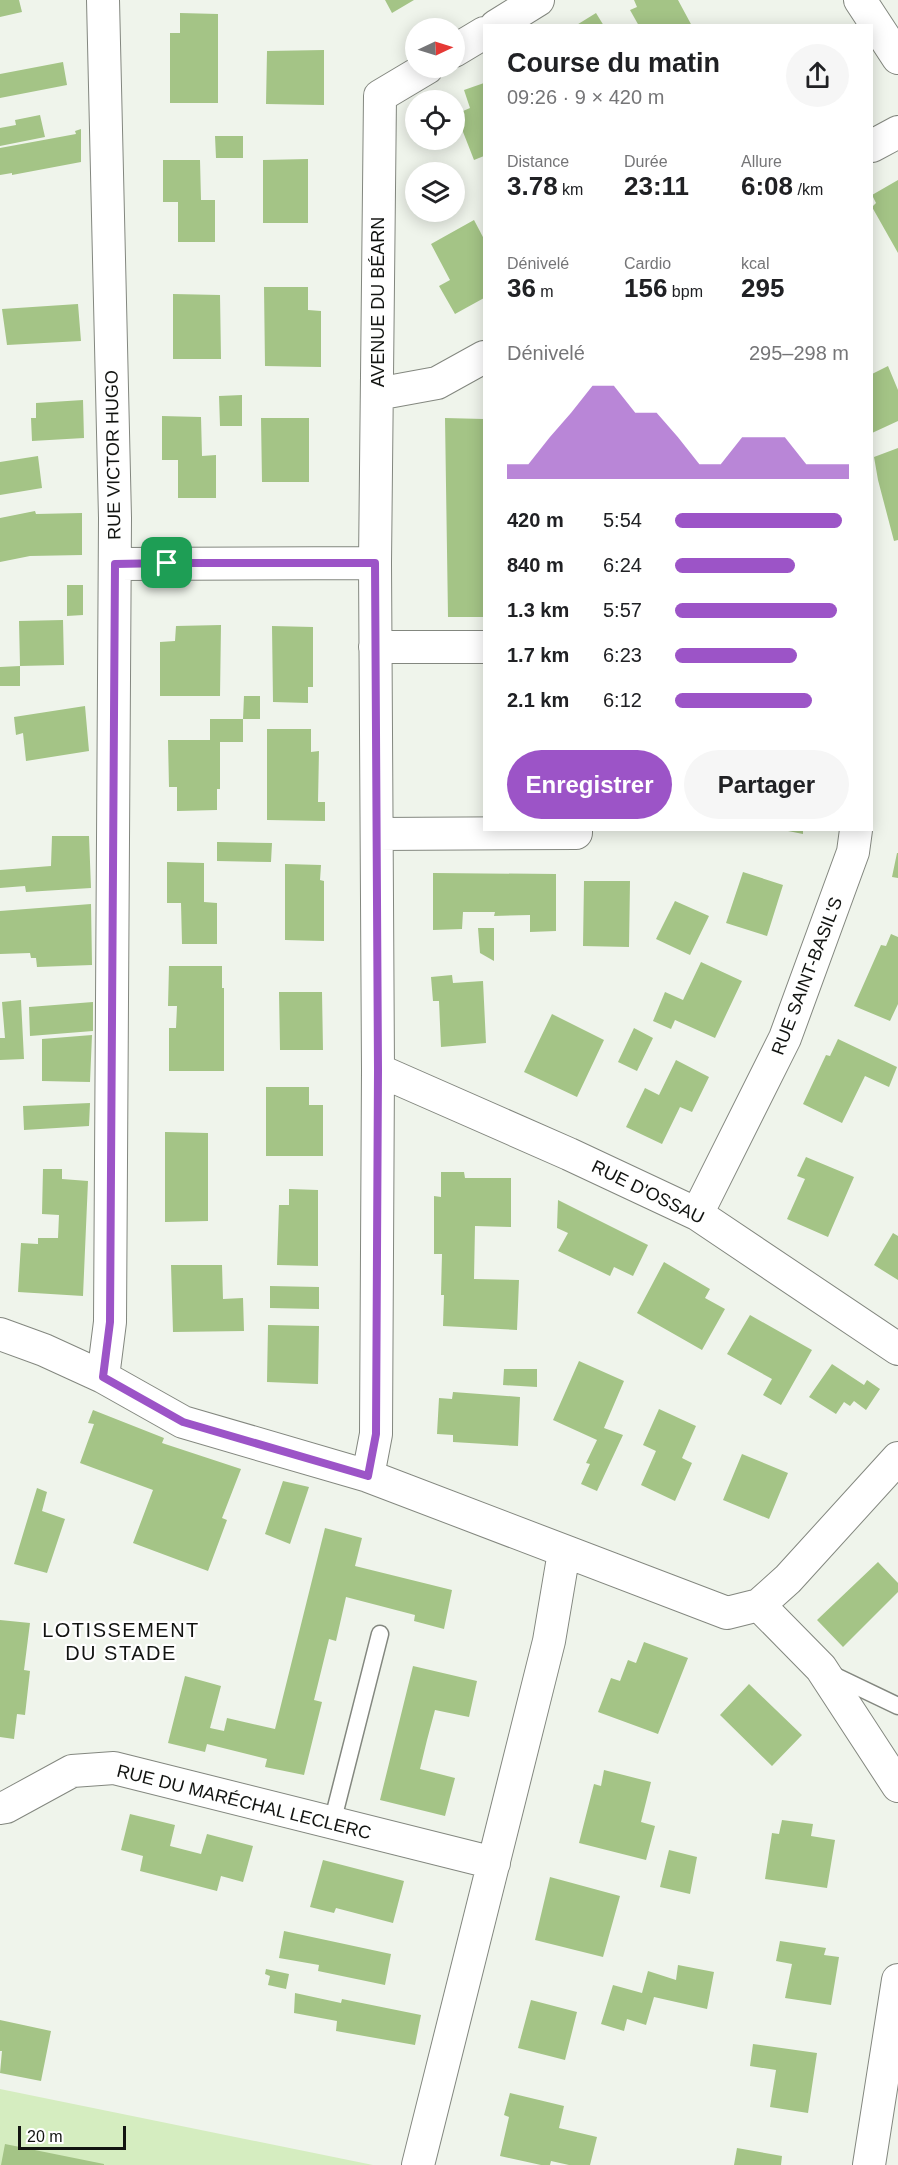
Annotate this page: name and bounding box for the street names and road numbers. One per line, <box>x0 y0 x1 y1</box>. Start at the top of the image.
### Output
street label: AVENUE DU BÉARN <box>368 217 388 387</box>
street label: RUE VICTOR HUGO <box>102 370 124 540</box>
street label: RUE SAINT-BASIL'S <box>768 894 846 1058</box>
street label: RUE D'OSSAU <box>589 1156 707 1228</box>
street label: RUE DU MARÉCHAL LECLERC <box>115 1761 373 1843</box>

